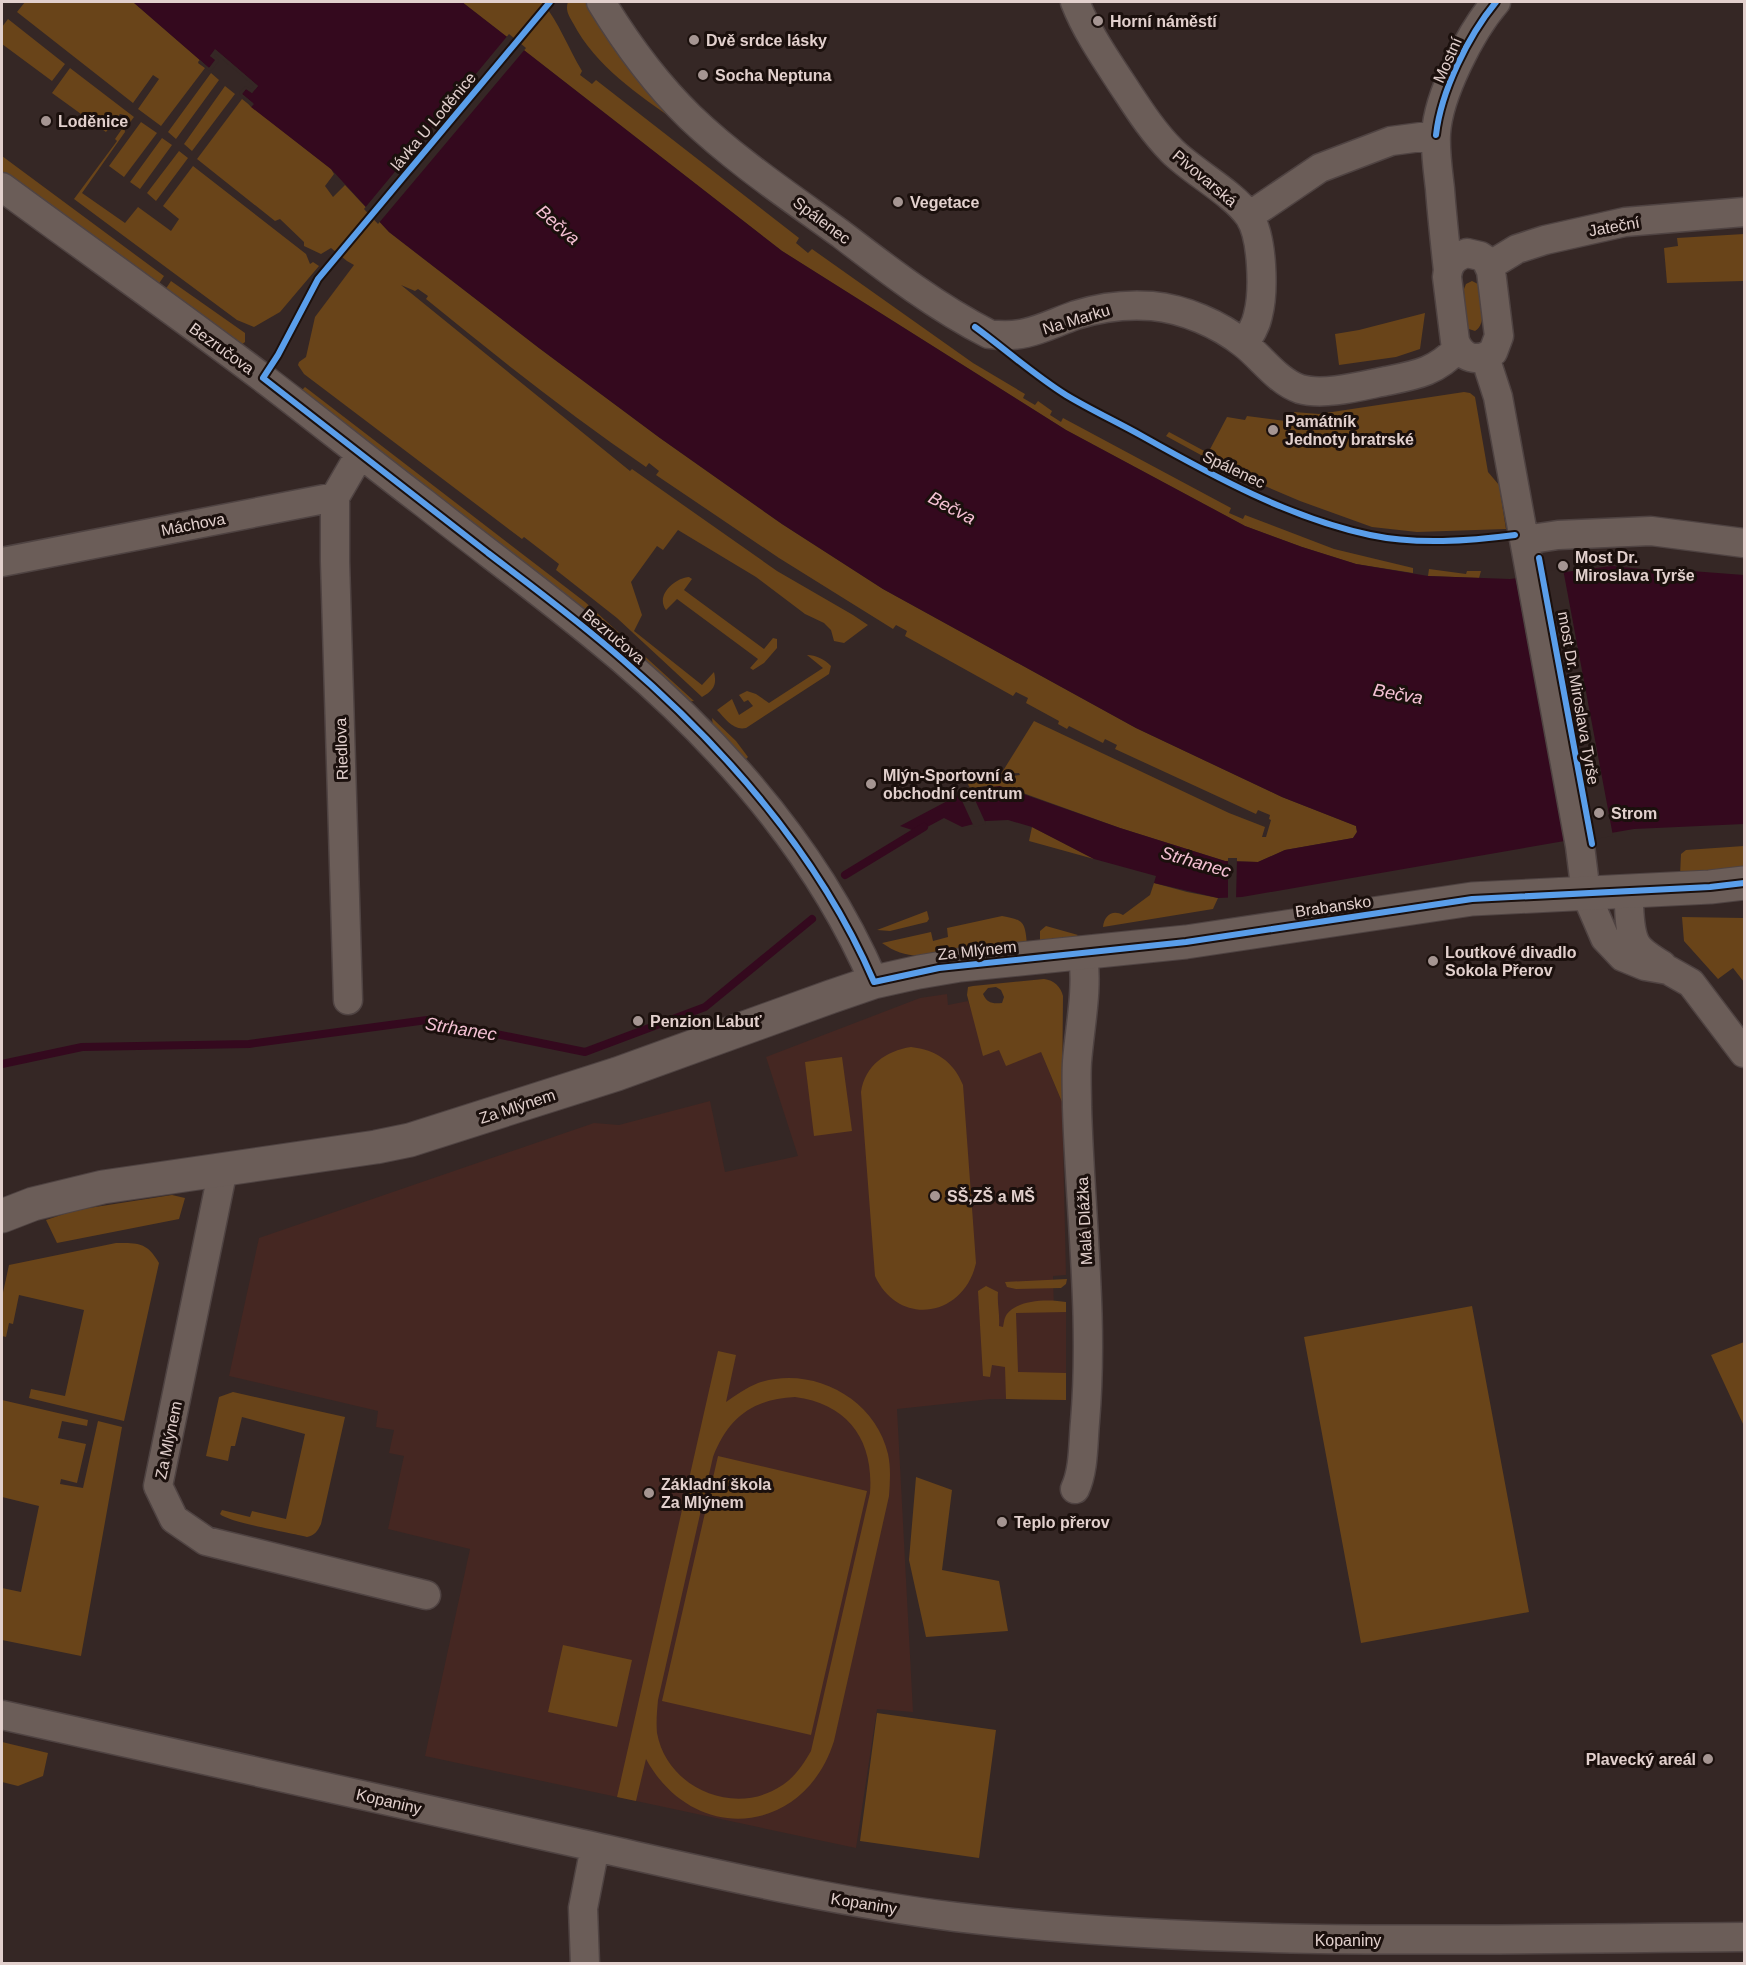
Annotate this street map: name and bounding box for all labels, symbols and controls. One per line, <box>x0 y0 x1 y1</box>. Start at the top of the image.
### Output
place label: Horní náměstí <box>1110 13 1217 30</box>
marker: Horní náměstí <box>1091 14 1105 28</box>
place label: Dvě srdce lásky <box>706 32 827 49</box>
marker: Dvě srdce lásky <box>687 33 701 47</box>
street label: Mostní <box>1430 34 1465 86</box>
place label: Socha Neptuna <box>715 67 832 84</box>
marker: Socha Neptuna <box>696 68 710 82</box>
street label: lávka U Loděnice <box>387 69 479 174</box>
place label: Loděnice <box>58 113 128 130</box>
marker: Loděnice <box>39 114 53 128</box>
street label: Pivovarská <box>1169 147 1240 210</box>
street label: Spálenec <box>790 194 853 247</box>
place label: Vegetace <box>910 194 979 211</box>
marker: Vegetace <box>891 195 905 209</box>
water label: Bečva <box>533 201 583 249</box>
street label: Jateční <box>1587 214 1642 239</box>
street label: Na Marku <box>1040 301 1112 338</box>
street label: Bezručova <box>186 319 257 378</box>
place label: Památník Jednoty bratrské <box>1285 413 1414 448</box>
marker: Památník Jednoty bratrské <box>1266 423 1280 437</box>
street label: Spálenec <box>1200 448 1268 491</box>
water label: Bečva <box>925 487 979 529</box>
street label: Máchova <box>160 510 227 539</box>
place label: Most Dr. Miroslava Tyrše <box>1575 549 1695 584</box>
marker: Most Dr. Miroslava Tyrše <box>1556 559 1570 573</box>
street label: Bezručova <box>579 606 648 667</box>
street label: most Dr. Miroslava Tyrše <box>1555 610 1602 786</box>
water label: Bečva <box>1372 680 1424 708</box>
street label: Riedlova <box>332 717 351 780</box>
place label: Mlýn-Sportovní a obchodní centrum <box>883 767 1023 802</box>
marker: Mlýn-Sportovní a obchodní centrum <box>864 777 878 791</box>
place label: Strom <box>1611 805 1657 822</box>
marker: Strom <box>1592 806 1606 820</box>
water label: Strhanec <box>1159 842 1233 882</box>
street label: Brabansko <box>1294 893 1372 920</box>
street label: Za Mlýnem <box>937 938 1017 963</box>
place label: Loutkové divadlo Sokola Přerov <box>1445 944 1577 979</box>
marker: Loutkové divadlo Sokola Přerov <box>1426 954 1440 968</box>
water label: Strhanec <box>424 1013 498 1045</box>
place label: Penzion Labuť <box>650 1013 762 1030</box>
marker: Penzion Labuť <box>631 1014 645 1028</box>
street label: Za Mlýnem <box>477 1086 557 1127</box>
street label: Malá Dlážka <box>1074 1176 1095 1265</box>
place label: SŠ,ZŠ a MŠ <box>947 1187 1035 1205</box>
marker: SŠ,ZŠ a MŠ <box>928 1189 942 1203</box>
street label: Za Mlýnem <box>152 1400 185 1481</box>
place label: Základní škola Za Mlýnem <box>661 1476 771 1511</box>
marker: Základní škola Za Mlýnem <box>642 1486 656 1500</box>
place label: Teplo přerov <box>1014 1514 1110 1531</box>
marker: Teplo přerov <box>995 1515 1009 1529</box>
place label: Plavecký areál <box>1586 1751 1696 1768</box>
marker: Plavecký areál <box>1701 1752 1715 1766</box>
street label: Kopaniny <box>354 1786 423 1817</box>
street label: Kopaniny <box>830 1890 898 1917</box>
street label: Kopaniny <box>1315 1932 1381 1949</box>

